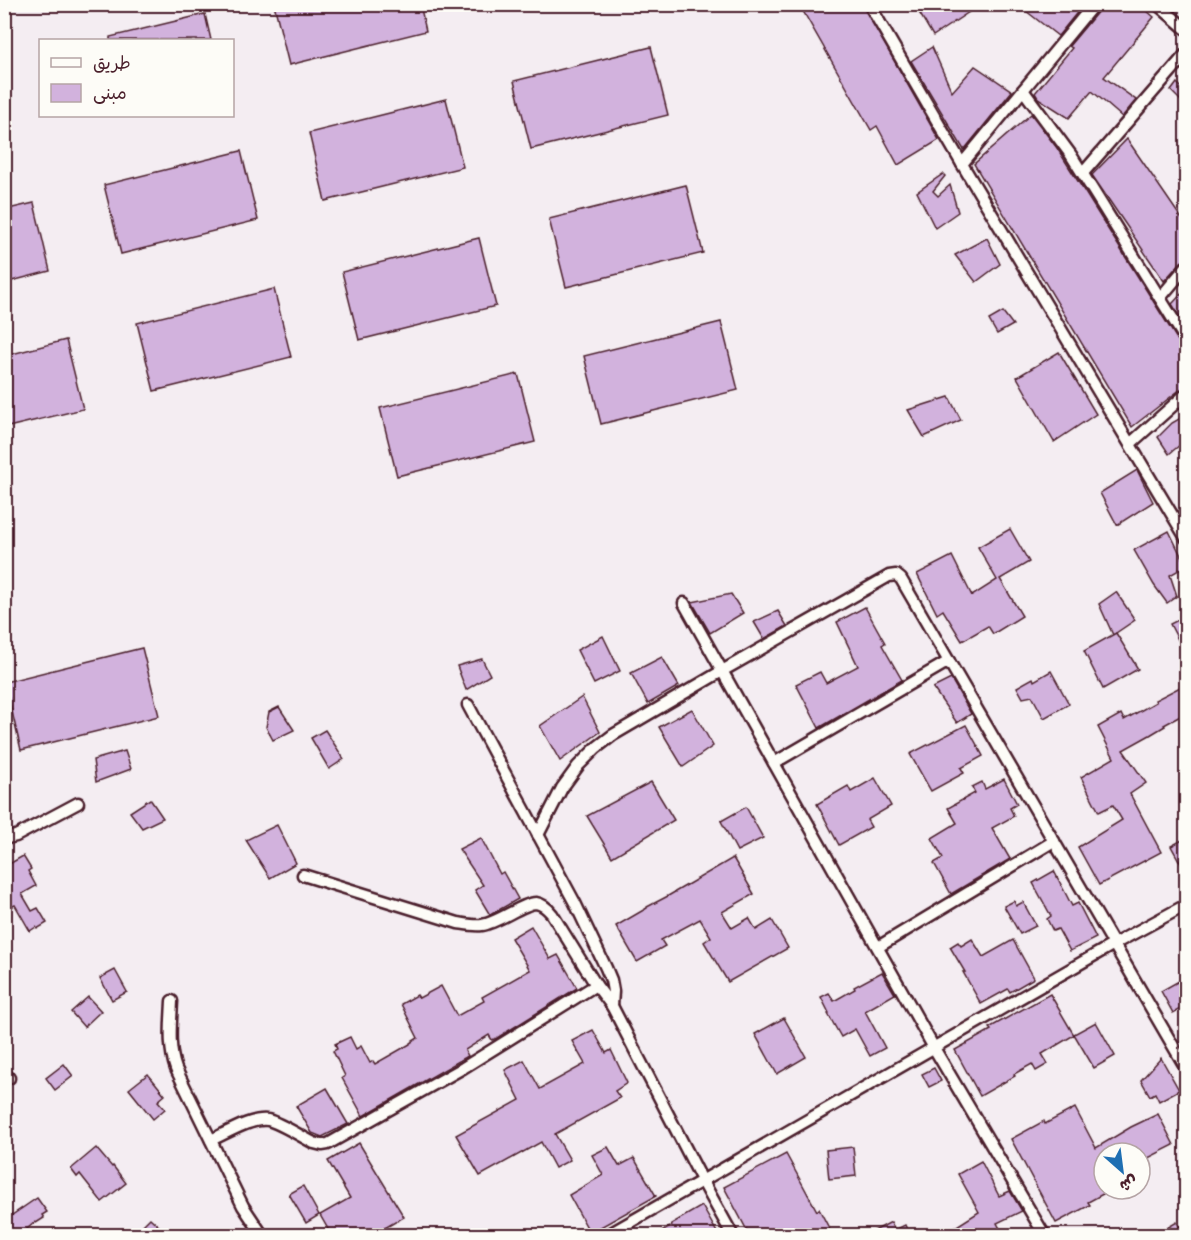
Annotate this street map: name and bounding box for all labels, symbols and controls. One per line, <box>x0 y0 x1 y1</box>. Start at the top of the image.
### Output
legend <box>39 39 234 117</box>
text: طريق <box>93 51 131 75</box>
text: مبنى <box>93 81 127 105</box>
north arrow <box>1092 1141 1152 1201</box>
text: ش <box>1116 1170 1142 1197</box>

